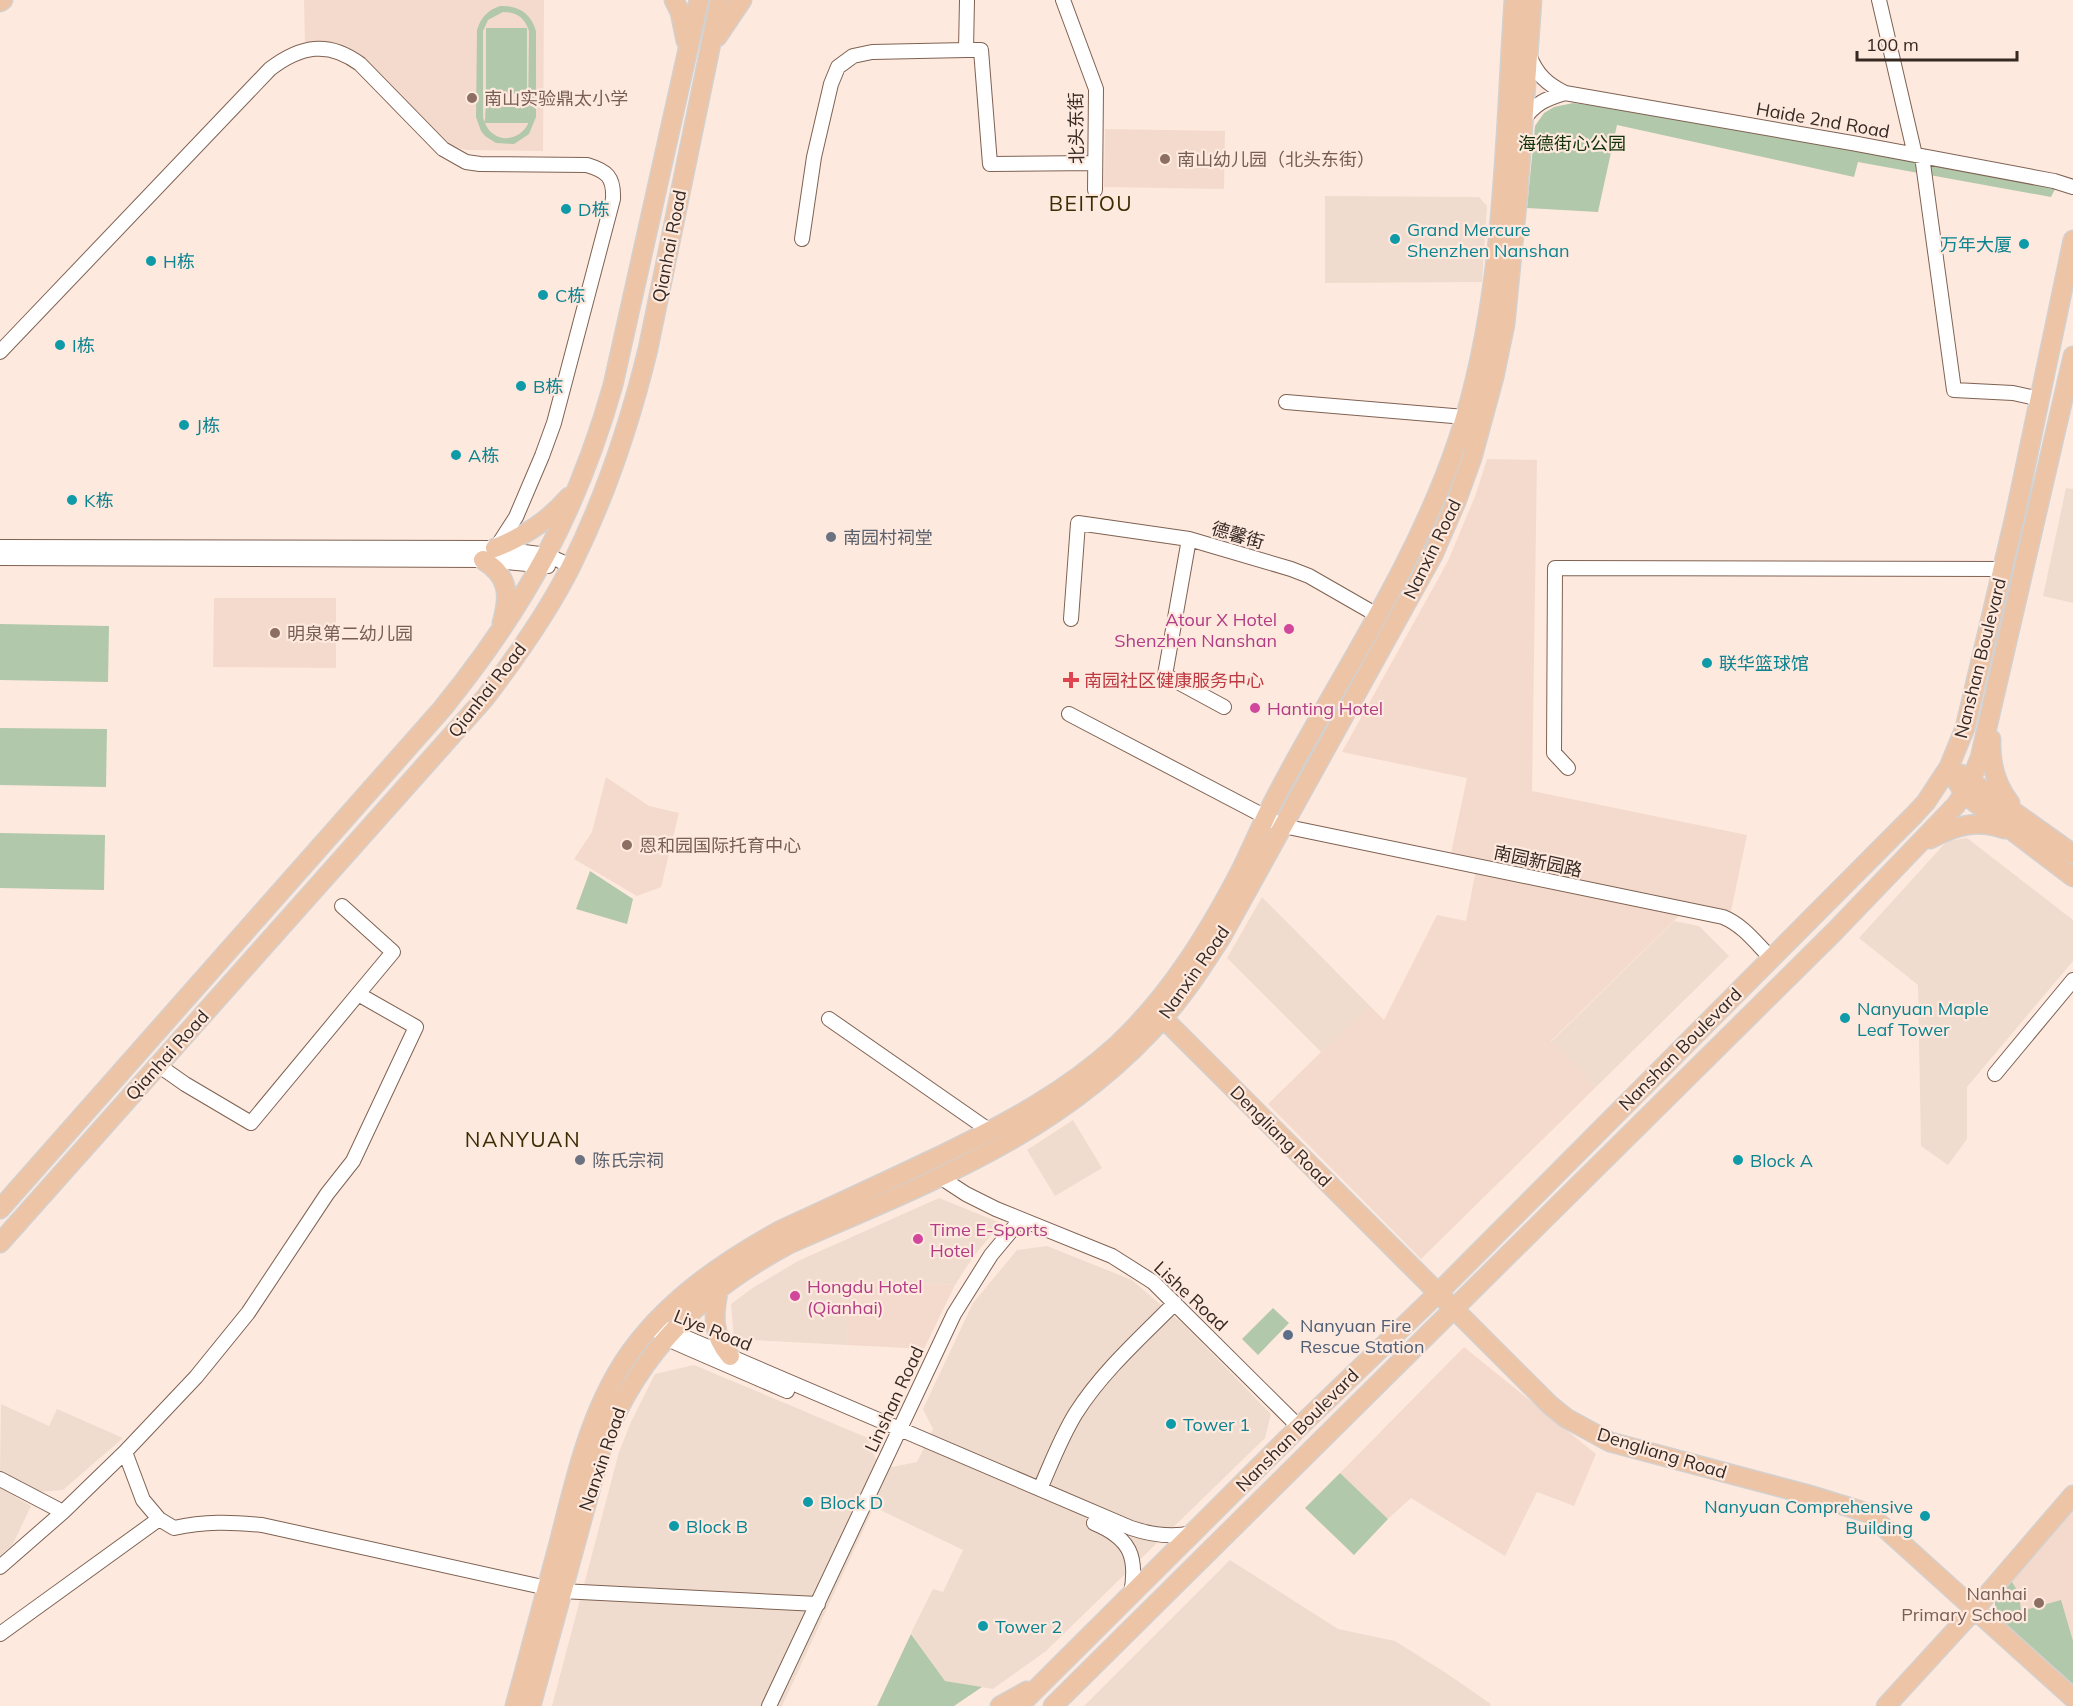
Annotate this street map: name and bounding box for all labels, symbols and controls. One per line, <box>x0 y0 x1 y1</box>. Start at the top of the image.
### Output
scale bar <box>1857 24 2018 62</box>
text: 100 m <box>1866 33 1919 56</box>
place label: 南山实验鼎太小学 <box>484 87 628 110</box>
marker: 南山实验鼎太小学 <box>465 91 479 105</box>
street label: 北头东街 <box>1064 92 1088 164</box>
street label: Haide 2nd Road <box>1754 97 1892 143</box>
park label: 海德街心公园 <box>1518 132 1626 155</box>
place label: 南山幼儿园（北头东街） <box>1177 148 1375 171</box>
marker: 南山幼儿园（北头东街） <box>1158 152 1172 166</box>
street label: Qianhai Road <box>647 188 691 304</box>
district label: BEITOU <box>1049 190 1133 216</box>
place label: D栋 <box>578 198 609 221</box>
marker: D栋 <box>559 202 573 216</box>
place label: Grand Mercure Shenzhen Nanshan <box>1407 218 1570 262</box>
marker: Grand Mercure Shenzhen Nanshan <box>1388 232 1402 246</box>
place label: 万年大厦 <box>1940 233 2012 256</box>
marker: 万年大厦 <box>2017 237 2031 251</box>
place label: H栋 <box>163 250 195 273</box>
marker: H栋 <box>144 254 158 268</box>
place label: C栋 <box>555 284 585 307</box>
marker: C栋 <box>536 288 550 302</box>
place label: I栋 <box>72 334 95 357</box>
marker: I栋 <box>53 338 67 352</box>
place label: B栋 <box>533 375 563 398</box>
marker: B栋 <box>514 379 528 393</box>
place label: J栋 <box>196 414 220 437</box>
marker: J栋 <box>177 418 191 432</box>
place label: A栋 <box>468 444 499 467</box>
marker: A栋 <box>449 448 463 462</box>
place label: K栋 <box>84 489 113 512</box>
marker: K栋 <box>65 493 79 507</box>
street label: Nanxin Road <box>1398 495 1466 603</box>
street label: 德馨街 <box>1209 517 1267 553</box>
place label: 南园村祠堂 <box>843 526 933 549</box>
marker: 南园村祠堂 <box>824 530 838 544</box>
street label: Nanshan Boulevard <box>1949 575 2011 741</box>
place label: Atour X Hotel Shenzhen Nanshan <box>1114 608 1277 652</box>
place label: 明泉第二幼儿园 <box>287 622 413 645</box>
marker: Atour X Hotel Shenzhen Nanshan <box>1282 622 1296 636</box>
marker: 明泉第二幼儿园 <box>268 626 282 640</box>
street label: Qianhai Road <box>443 638 531 742</box>
place label: 联华篮球馆 <box>1719 652 1809 675</box>
marker: 联华篮球馆 <box>1700 656 1714 670</box>
place label: 南园社区健康服务中心 <box>1084 669 1264 692</box>
marker: 南园社区健康服务中心 <box>1062 671 1080 689</box>
place label: Hanting Hotel <box>1267 697 1383 720</box>
marker: Hanting Hotel <box>1248 701 1262 715</box>
place label: 恩和园国际托育中心 <box>639 834 801 857</box>
marker: 恩和园国际托育中心 <box>620 838 634 852</box>
street label: 南园新园路 <box>1492 840 1584 882</box>
street label: Nanxin Road <box>1154 921 1234 1023</box>
street label: Nanshan Boulevard <box>1614 983 1746 1115</box>
place label: Nanyuan Maple Leaf Tower <box>1857 997 1989 1041</box>
street label: Qianhai Road <box>120 1005 214 1105</box>
marker: Nanyuan Maple Leaf Tower <box>1838 1011 1852 1025</box>
street label: Dengliang Road <box>1225 1080 1337 1192</box>
district label: NANYUAN <box>465 1126 581 1152</box>
place label: 陈氏宗祠 <box>592 1149 664 1172</box>
place label: Block A <box>1750 1149 1813 1172</box>
marker: 陈氏宗祠 <box>573 1153 587 1167</box>
marker: Block A <box>1731 1153 1745 1167</box>
place label: Time E-Sports Hotel <box>930 1218 1048 1262</box>
marker: Time E-Sports Hotel <box>911 1232 925 1246</box>
street label: Lishe Road <box>1149 1256 1233 1336</box>
place label: Hongdu Hotel (Qianhai) <box>807 1275 923 1319</box>
marker: Hongdu Hotel (Qianhai) <box>788 1289 802 1303</box>
street label: Liye Road <box>671 1304 755 1356</box>
place label: Nanyuan Fire Rescue Station <box>1300 1314 1424 1358</box>
marker: Nanyuan Fire Rescue Station <box>1281 1328 1295 1342</box>
street label: Linshan Road <box>859 1342 929 1456</box>
street label: Nanshan Boulevard <box>1231 1364 1363 1496</box>
street label: Nanxin Road <box>574 1404 630 1514</box>
place label: Tower 1 <box>1183 1413 1250 1436</box>
marker: Tower 1 <box>1164 1417 1178 1431</box>
street label: Dengliang Road <box>1594 1422 1730 1484</box>
place label: Block D <box>820 1491 883 1514</box>
marker: Block D <box>801 1495 815 1509</box>
place label: Nanyuan Comprehensive Building <box>1704 1495 1913 1539</box>
marker: Nanyuan Comprehensive Building <box>1918 1509 1932 1523</box>
place label: Block B <box>686 1515 748 1538</box>
marker: Block B <box>667 1519 681 1533</box>
place label: Nanhai Primary School <box>1901 1582 2027 1626</box>
marker: Nanhai Primary School <box>2032 1596 2046 1610</box>
place label: Tower 2 <box>995 1615 1062 1638</box>
marker: Tower 2 <box>976 1619 990 1633</box>

